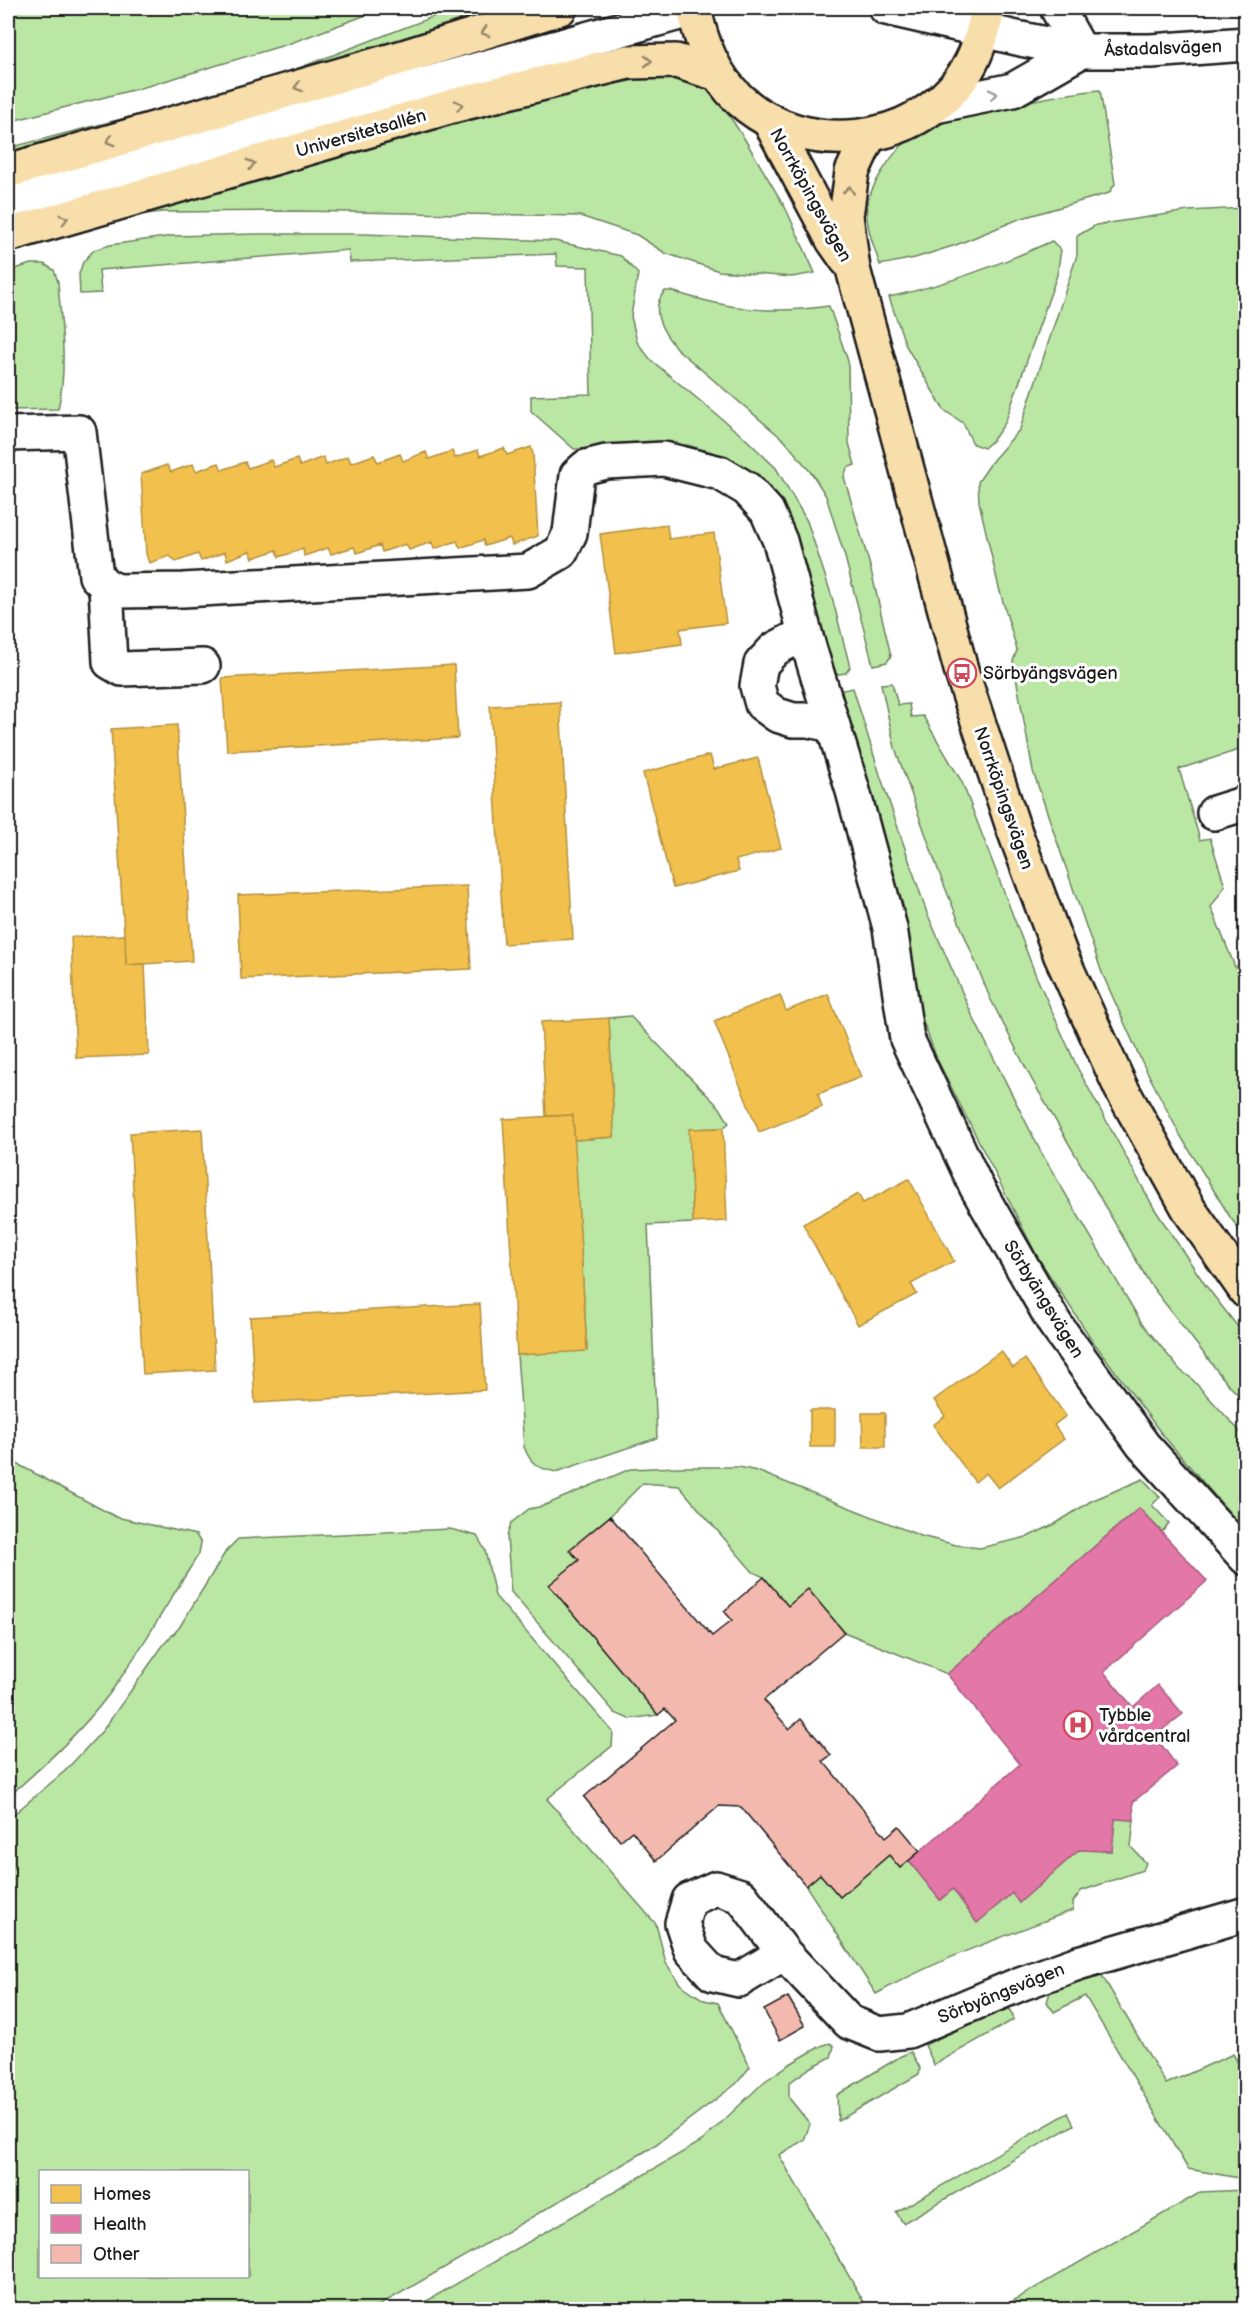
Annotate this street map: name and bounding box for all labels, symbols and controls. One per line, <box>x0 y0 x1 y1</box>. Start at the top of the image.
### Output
one-way arrow <box>480 25 491 37</box>
street label: Åstadalsvägen <box>1104 35 1222 61</box>
one-way arrow <box>644 55 653 68</box>
one-way arrow <box>293 80 304 92</box>
one-way arrow <box>987 88 997 101</box>
one-way arrow <box>453 100 464 112</box>
street label: Universitetsallén <box>294 105 429 162</box>
street label: Norrköpingsvägen <box>765 125 856 266</box>
one-way arrow <box>105 134 115 147</box>
one-way arrow <box>246 159 256 172</box>
one-way arrow <box>843 185 855 195</box>
one-way arrow <box>59 213 69 226</box>
bus stop icon: Sörbyängsvägen <box>946 657 978 689</box>
place label: Sörbyängsvägen <box>983 663 1118 684</box>
street label: Norrköpingsvägen <box>969 724 1038 872</box>
street label: Sörbyängsvägen <box>999 1237 1088 1362</box>
place label: Tybble vårdcentral <box>1098 1705 1190 1747</box>
hospital icon: Tybble vårdcentral <box>1062 1709 1094 1741</box>
street label: Sörbyängsvägen <box>935 1959 1068 2028</box>
legend <box>39 2170 249 2278</box>
text: Homes <box>93 2184 151 2205</box>
text: Health <box>93 2214 147 2235</box>
text: Other <box>93 2244 140 2265</box>

